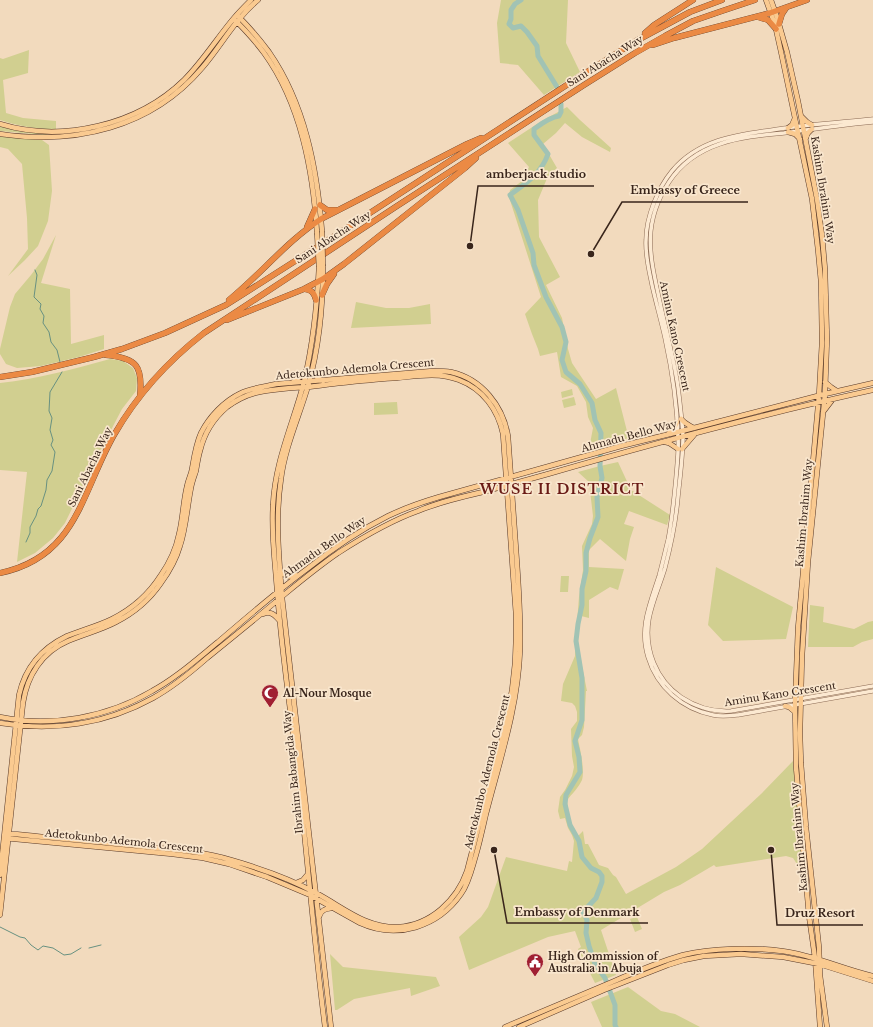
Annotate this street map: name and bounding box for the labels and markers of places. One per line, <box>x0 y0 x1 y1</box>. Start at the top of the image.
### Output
callout: amberjack studio <box>478 163 594 186</box>
callout: Embassy of Greece <box>622 179 748 202</box>
mosque icon: Al-Nour Mosque <box>260 683 280 708</box>
place label: Al-Nour Mosque <box>282 687 372 700</box>
callout: Embassy of Denmark <box>507 900 648 923</box>
callout: Druz Resort <box>777 902 863 925</box>
place label: High Commission of Australia in Abuja <box>547 950 660 975</box>
public building icon: High Commission of Australia in Abuja <box>525 952 545 977</box>

